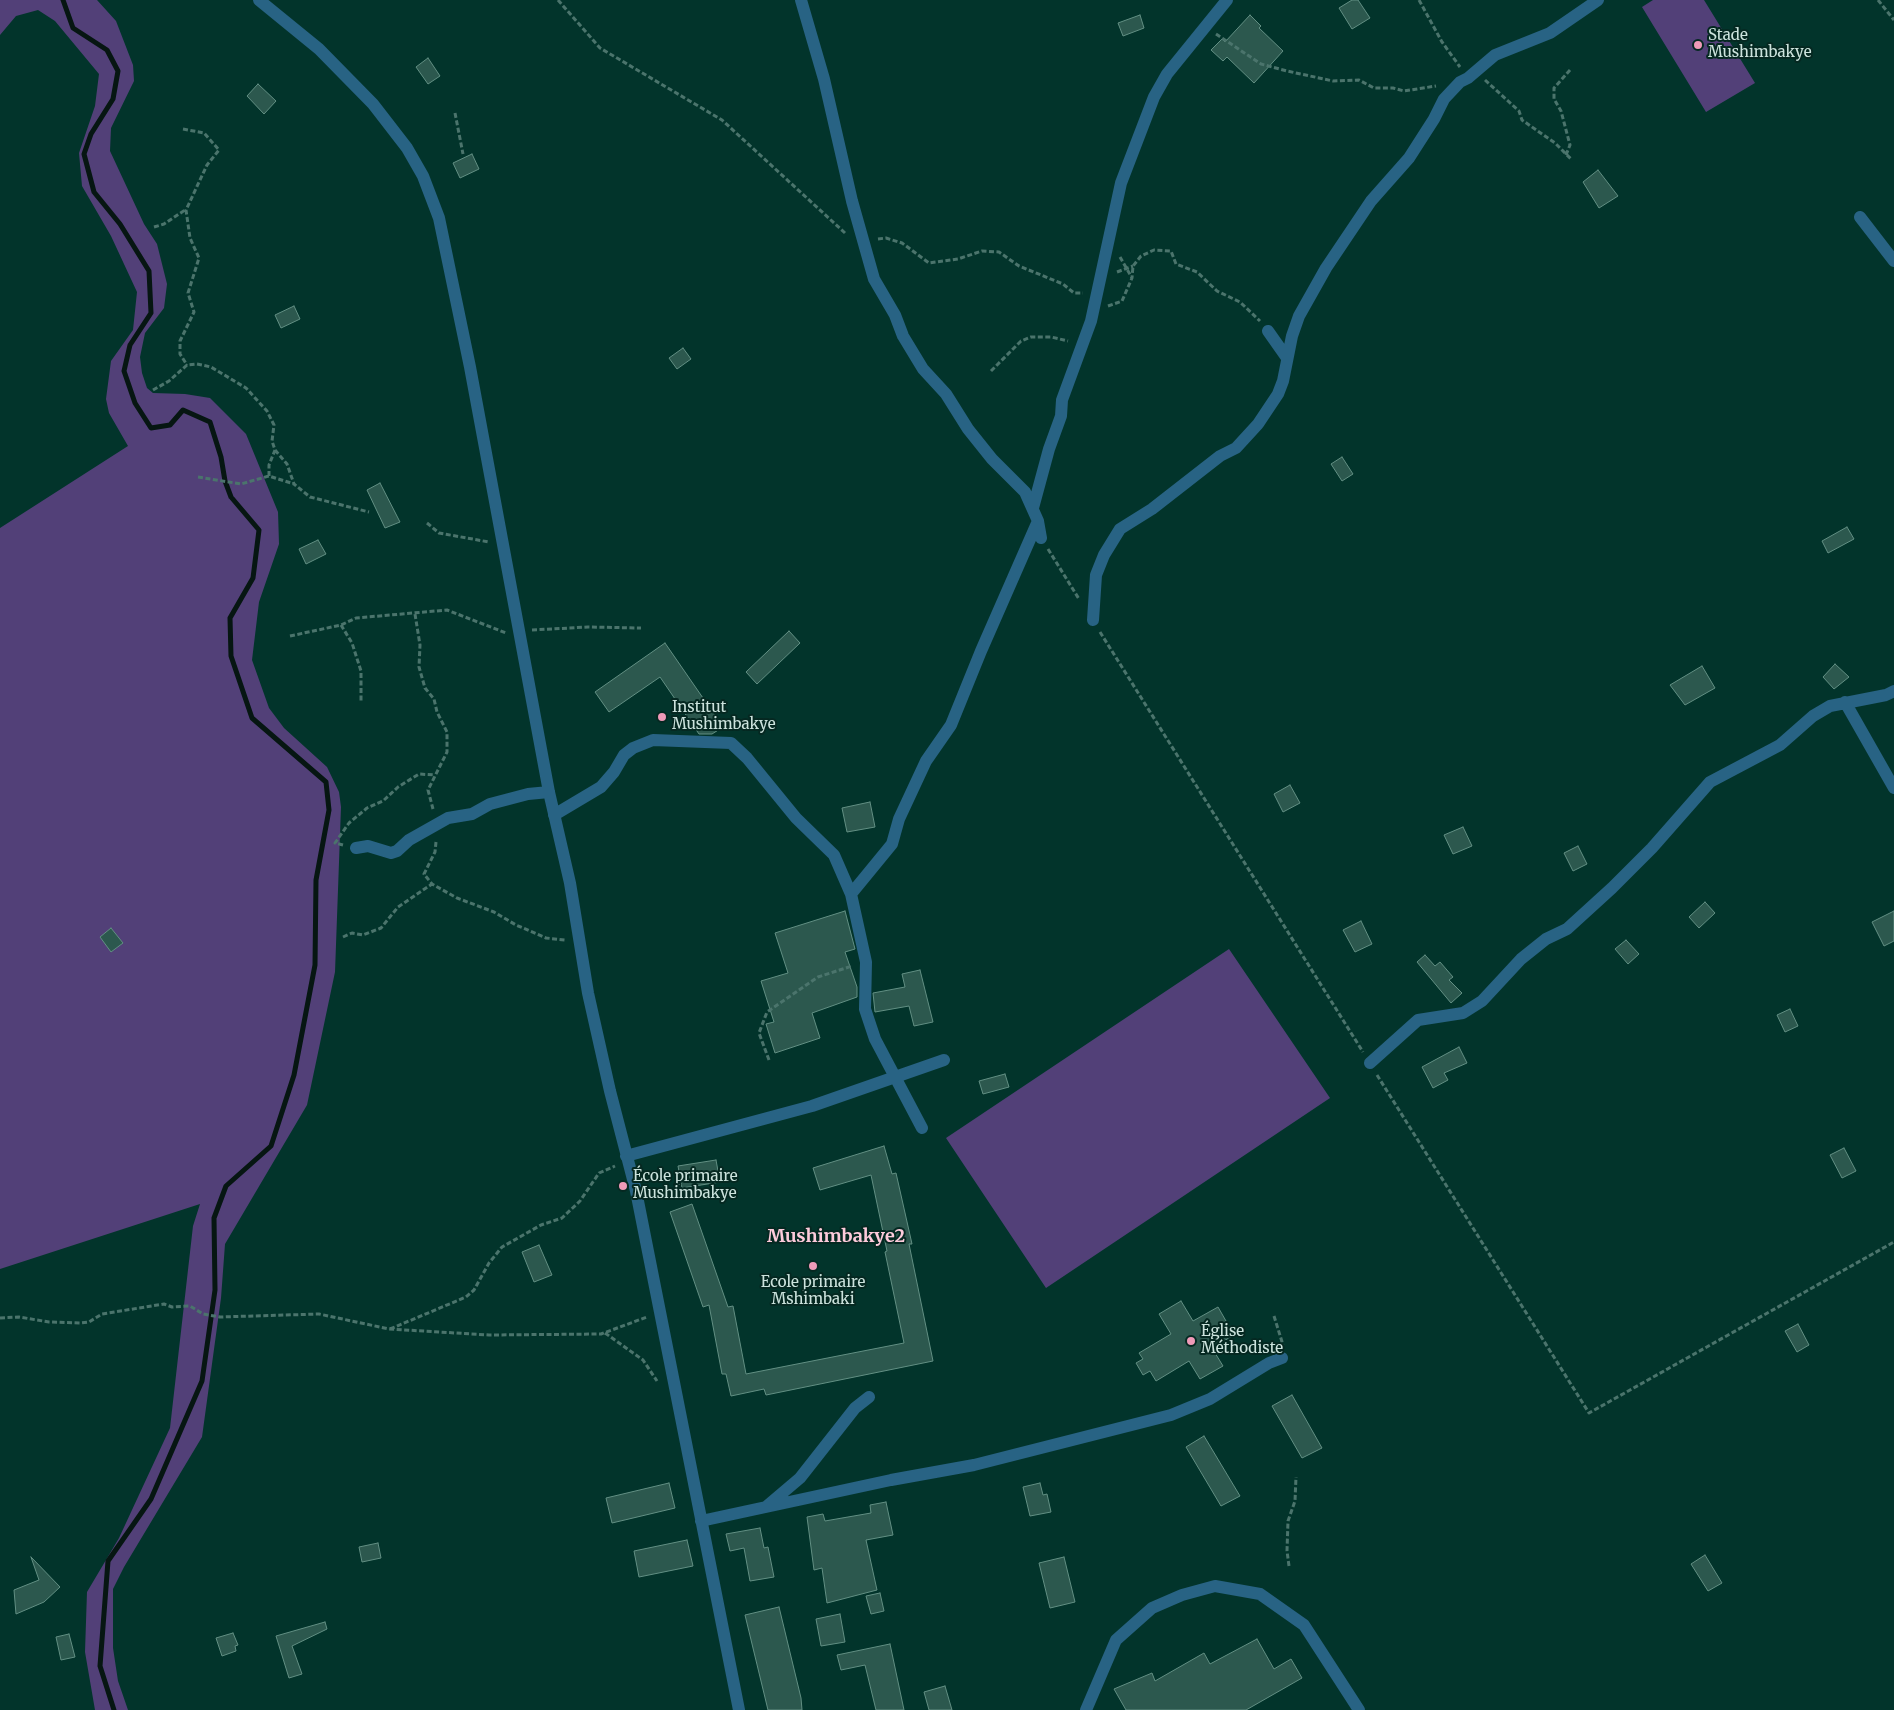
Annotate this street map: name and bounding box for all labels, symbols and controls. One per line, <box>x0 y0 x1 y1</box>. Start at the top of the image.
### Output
place label: Stade Mushimbakye <box>1708 27 1812 62</box>
marker: Stade Mushimbakye <box>1692 39 1704 51</box>
place label: Institut Mushimbakye <box>672 699 776 734</box>
marker: Institut Mushimbakye <box>656 711 668 723</box>
place label: École primaire Mushimbakye <box>633 1168 738 1203</box>
marker: École primaire Mushimbakye <box>617 1180 629 1192</box>
district label: Mushimbakye2 <box>767 1226 905 1248</box>
marker: Ecole primaire Mshimbaki <box>807 1260 819 1272</box>
place label: Ecole primaire Mshimbaki <box>761 1274 865 1309</box>
place label: Église Méthodiste <box>1201 1323 1283 1358</box>
marker: Église Méthodiste <box>1185 1335 1197 1347</box>

